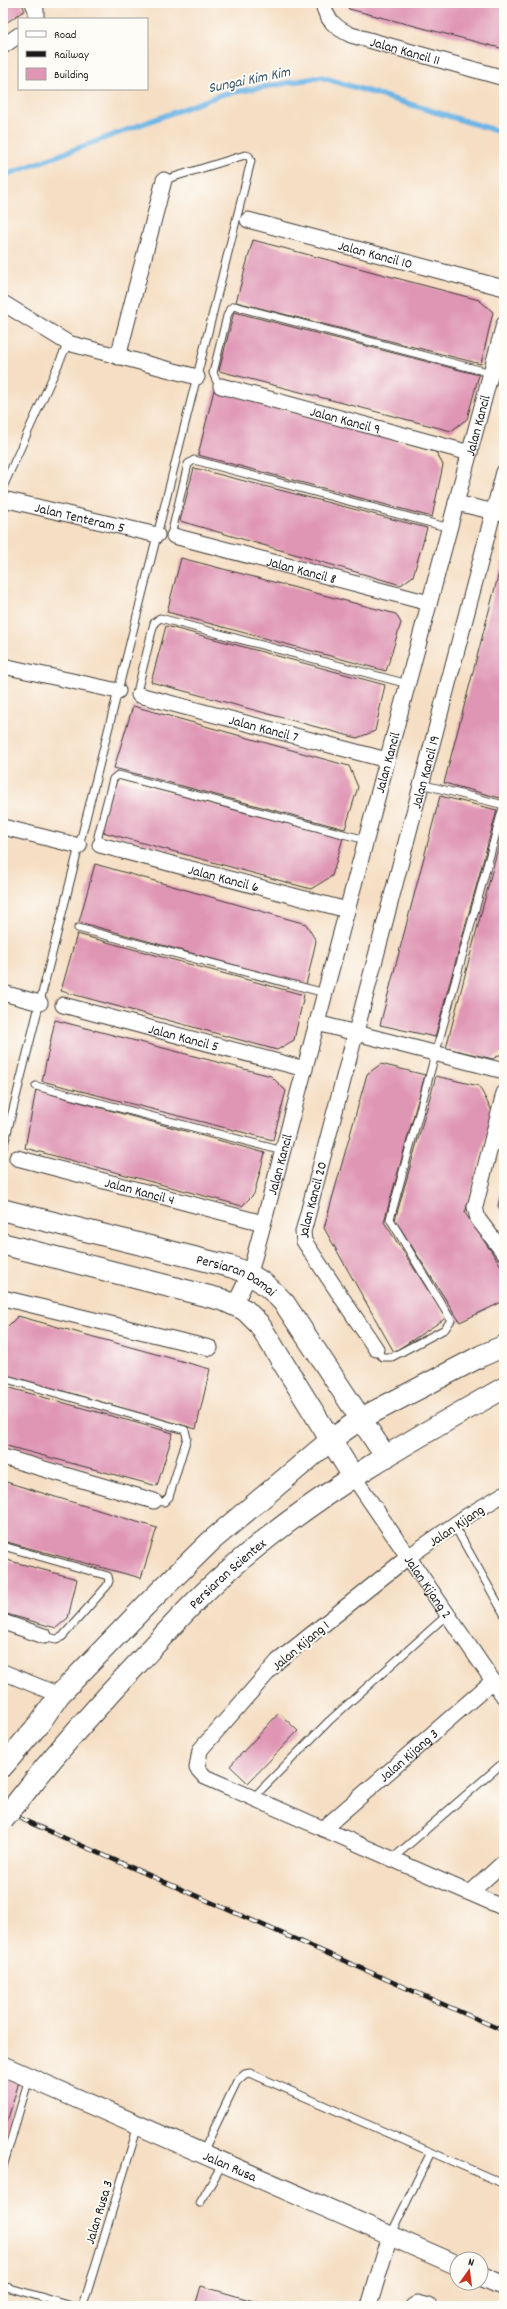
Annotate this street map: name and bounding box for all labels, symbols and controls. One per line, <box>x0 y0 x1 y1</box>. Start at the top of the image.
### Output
legend <box>18 18 148 90</box>
text: Road <box>54 27 76 44</box>
street label: Jalan Kancil 11 <box>368 33 442 72</box>
text: Railway <box>54 47 90 64</box>
water label: Sungai Kim Kim <box>206 61 293 100</box>
text: Building <box>54 67 89 84</box>
street label: Jalan Kancil 10 <box>336 236 414 275</box>
street label: Jalan Kancil <box>461 392 497 458</box>
street label: Jalan Kancil 9 <box>308 402 382 440</box>
street label: Jalan Tenteram 5 <box>32 499 127 539</box>
street label: Jalan Kancil 8 <box>264 553 338 590</box>
street label: Jalan Kancil 7 <box>226 711 300 748</box>
street label: Jalan Kancil <box>371 730 406 796</box>
street label: Jalan Kancil 19 <box>407 733 446 811</box>
street label: Jalan Kancil 6 <box>186 861 261 898</box>
street label: Jalan Kancil 5 <box>146 1020 221 1058</box>
street label: Jalan Kancil <box>263 1131 299 1197</box>
street label: Jalan Kancil 20 <box>295 1160 333 1239</box>
street label: Jalan Kancil 4 <box>102 1174 176 1211</box>
street label: Persiaran Damai <box>194 1250 280 1302</box>
street label: Jalan Kijang <box>425 1501 489 1553</box>
street label: Persiaran Scientex <box>185 1535 271 1614</box>
street label: Jalan Kijang 2 <box>398 1552 456 1623</box>
street label: Jalan Kijang 1 <box>268 1617 334 1676</box>
street label: Jalan Kijang 3 <box>376 1725 443 1788</box>
street label: Jalan Rusa <box>199 2147 260 2188</box>
street label: Jalan Rusa 3 <box>81 2178 119 2247</box>
north arrow <box>449 2251 489 2291</box>
text: N <box>466 2255 476 2272</box>

